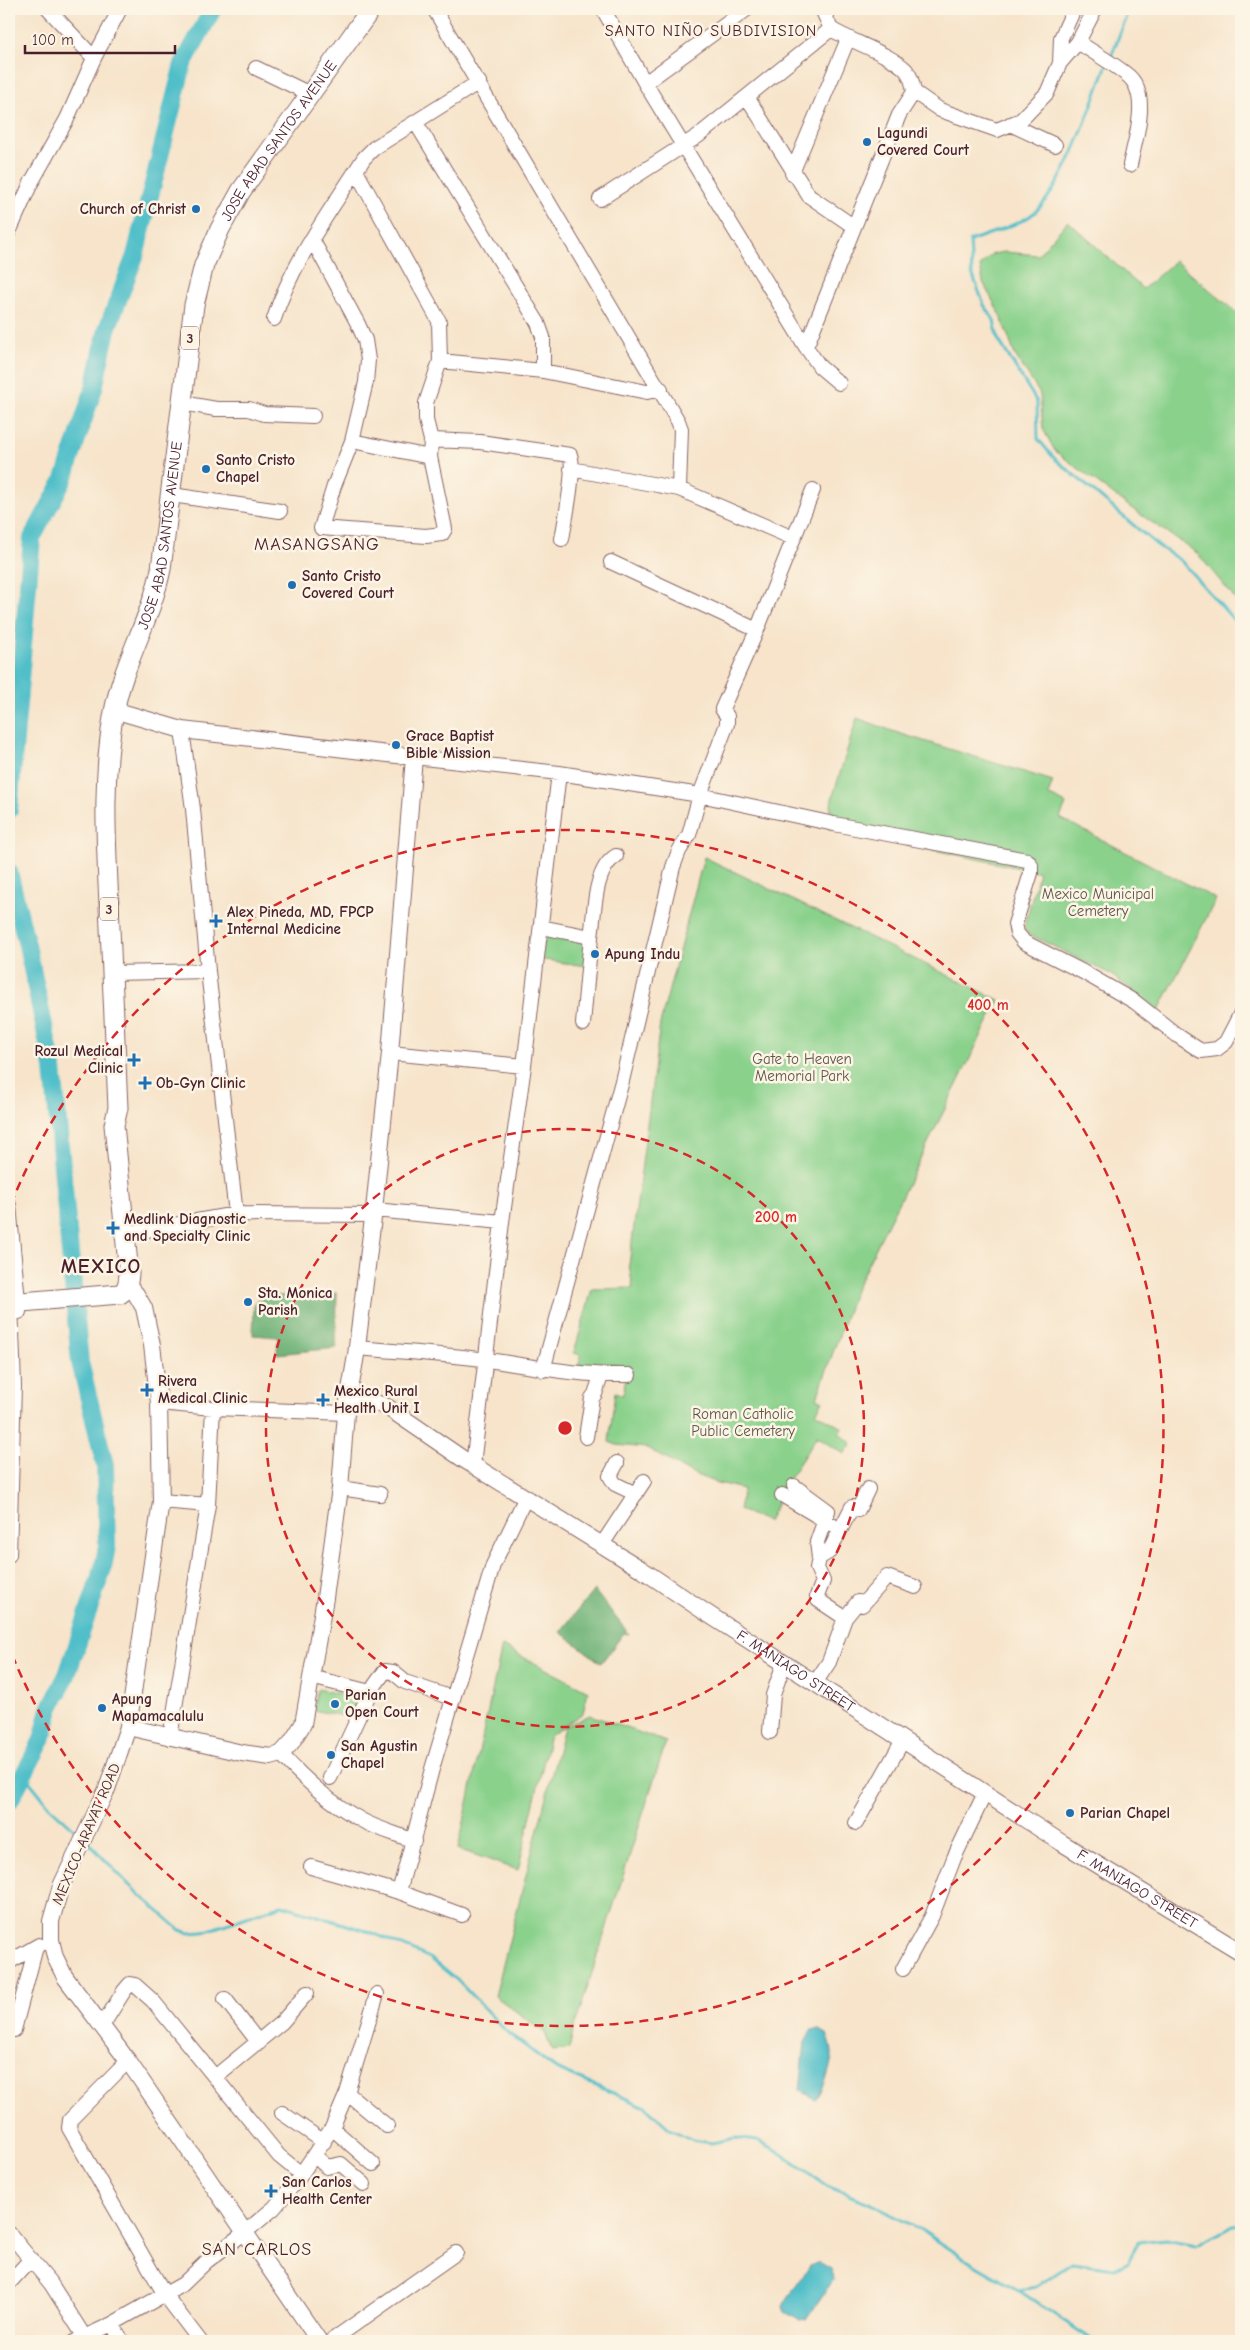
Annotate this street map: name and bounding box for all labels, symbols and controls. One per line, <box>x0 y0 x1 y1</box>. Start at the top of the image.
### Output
scale bar <box>25 22 175 54</box>
district label: SANTO NIÑO SUBDIVISION <box>605 22 817 40</box>
text: 100 m <box>32 31 74 49</box>
street label: JOSE ABAD SANTOS AVENUE <box>217 57 340 224</box>
place label: Lagundi Covered Court <box>877 124 970 159</box>
marker: Lagundi Covered Court <box>861 136 873 148</box>
place label: Church of Christ <box>80 200 187 218</box>
marker: Church of Christ <box>190 203 202 215</box>
road number: 3 <box>181 326 199 349</box>
street label: JOSE ABAD SANTOS AVENUE <box>134 440 186 632</box>
place label: Santo Cristo Chapel <box>216 451 295 486</box>
marker: Santo Cristo Chapel <box>200 463 212 475</box>
district label: MASANGSANG <box>254 534 380 555</box>
place label: Santo Cristo Covered Court <box>302 567 395 602</box>
marker: Santo Cristo Covered Court <box>286 579 298 591</box>
place label: Grace Baptist Bible Mission <box>406 727 495 762</box>
marker: Grace Baptist Bible Mission <box>390 739 402 751</box>
park label: Mexico Municipal Cemetery <box>1042 885 1154 920</box>
road number: 3 <box>100 898 118 921</box>
place label: Alex Pineda, MD, FPCP Internal Medicine <box>227 903 374 938</box>
marker: Alex Pineda, MD, FPCP Internal Medicine <box>209 914 223 928</box>
place label: Apung Indu <box>605 945 680 963</box>
marker: Apung Indu <box>589 948 601 960</box>
text: 400 m <box>967 996 1009 1014</box>
place label: Rozul Medical Clinic <box>35 1042 123 1077</box>
park label: Gate to Heaven Memorial Park <box>752 1050 852 1085</box>
marker: Rozul Medical Clinic <box>127 1053 141 1067</box>
place label: Ob-Gyn Clinic <box>156 1074 246 1092</box>
marker: Ob-Gyn Clinic <box>138 1076 152 1090</box>
text: 200 m <box>755 1208 797 1226</box>
place label: Medlink Diagnostic and Specialty Clinic <box>124 1210 250 1245</box>
marker: Medlink Diagnostic and Specialty Clinic <box>106 1221 120 1235</box>
district label: MEXICO <box>61 1255 141 1278</box>
place label: Sta. Monica Parish <box>258 1284 333 1319</box>
marker: Sta. Monica Parish <box>242 1296 254 1308</box>
place label: Rivera Medical Clinic <box>158 1372 248 1407</box>
place label: Mexico Rural Health Unit I <box>334 1382 420 1417</box>
marker: Rivera Medical Clinic <box>140 1383 154 1397</box>
marker: Mexico Rural Health Unit I <box>316 1393 330 1407</box>
park label: Roman Catholic Public Cemetery <box>691 1405 795 1440</box>
centre of rings <box>556 1419 574 1437</box>
street label: F. MANIAGO STREET <box>733 1626 859 1716</box>
place label: Parian Open Court <box>345 1686 420 1721</box>
place label: Apung Mapamacalulu <box>112 1690 204 1725</box>
marker: Parian Open Court <box>329 1698 341 1710</box>
marker: Apung Mapamacalulu <box>96 1702 108 1714</box>
place label: San Agustin Chapel <box>341 1737 418 1772</box>
marker: San Agustin Chapel <box>325 1749 337 1761</box>
street label: MEXICO-ARAYAT ROAD <box>48 1760 124 1908</box>
place label: Parian Chapel <box>1080 1804 1170 1822</box>
marker: Parian Chapel <box>1064 1807 1076 1819</box>
street label: F. MANIAGO STREET <box>1074 1845 1201 1932</box>
place label: San Carlos Health Center <box>282 2173 372 2208</box>
marker: San Carlos Health Center <box>264 2184 278 2198</box>
district label: SAN CARLOS <box>202 2239 312 2260</box>

